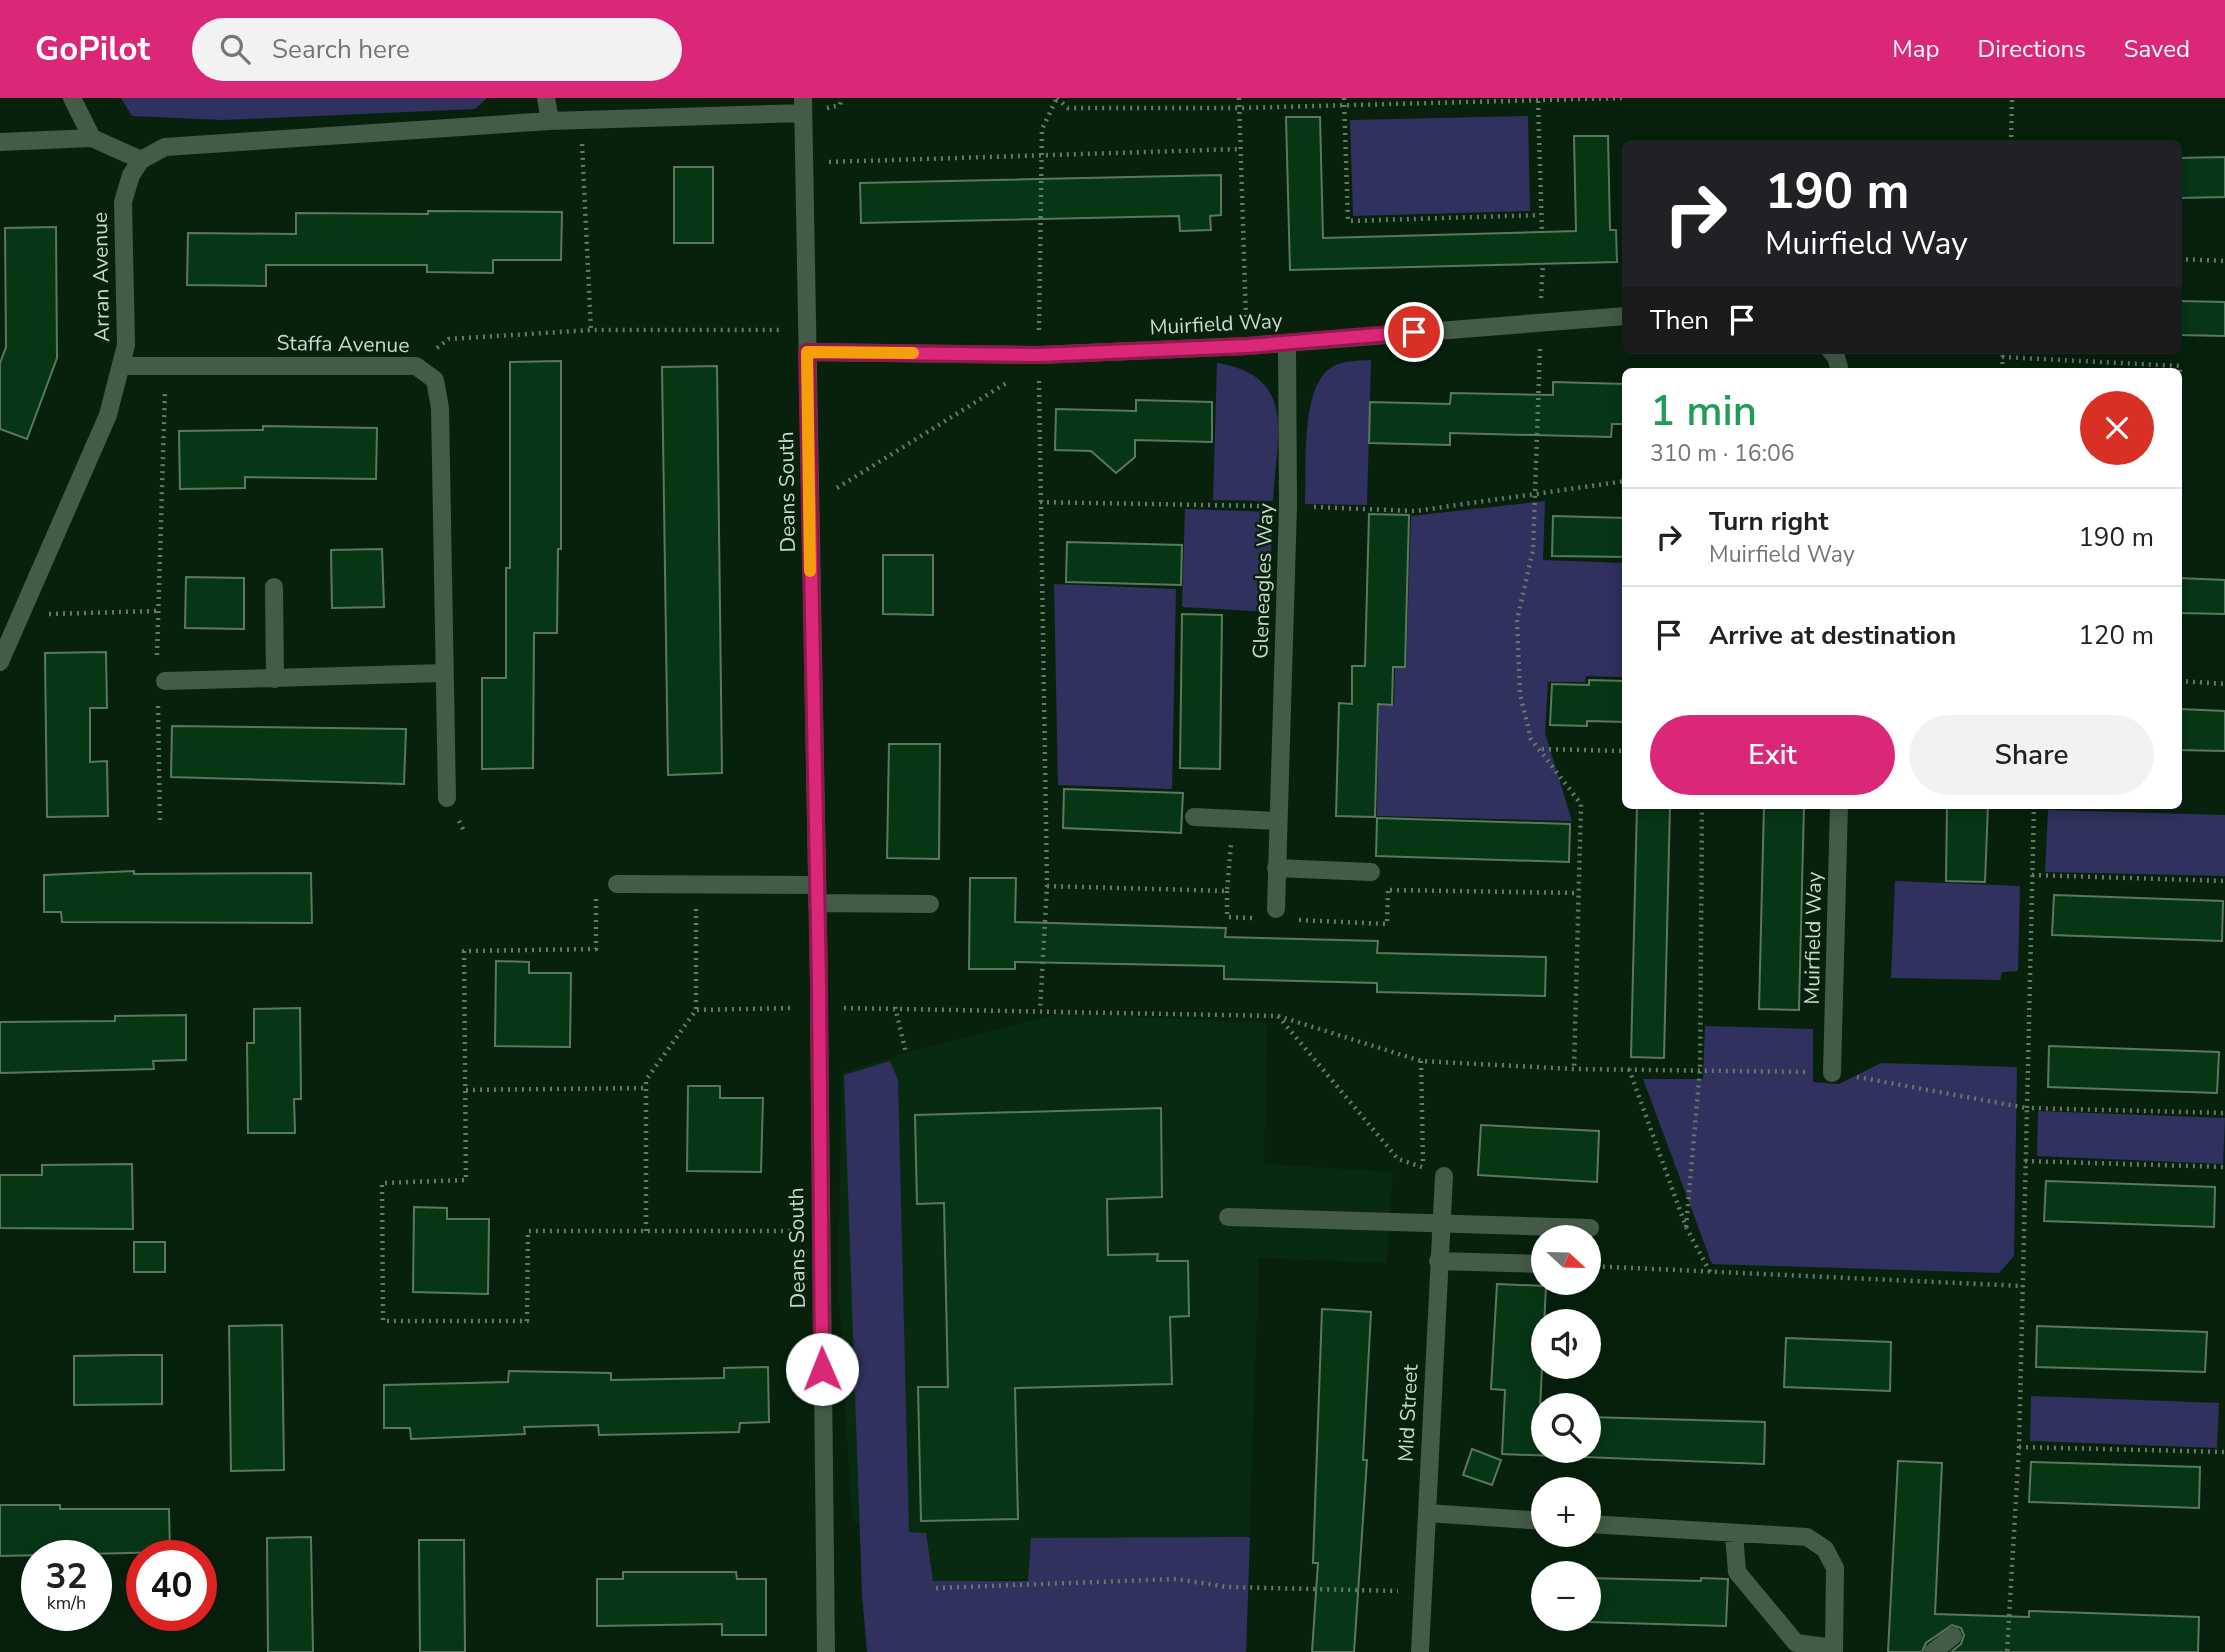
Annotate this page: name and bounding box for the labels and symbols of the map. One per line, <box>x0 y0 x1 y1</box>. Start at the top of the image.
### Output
street label: Arran Avenue <box>86 212 116 342</box>
pin <box>1384 302 1444 362</box>
street label: Muirfield Way <box>1149 307 1283 341</box>
street label: Staffa Avenue <box>276 329 410 359</box>
street label: Deans South <box>772 431 802 553</box>
street label: Gleneagles Way <box>1246 503 1280 659</box>
street label: Muirfield Way <box>1798 871 1828 1005</box>
street label: Deans South <box>782 1187 812 1309</box>
north arrow <box>1531 1225 1601 1295</box>
position arrow <box>785 1332 859 1406</box>
street label: Mid Street <box>1391 1363 1425 1463</box>
speed limit sign: 40 <box>126 1540 217 1631</box>

